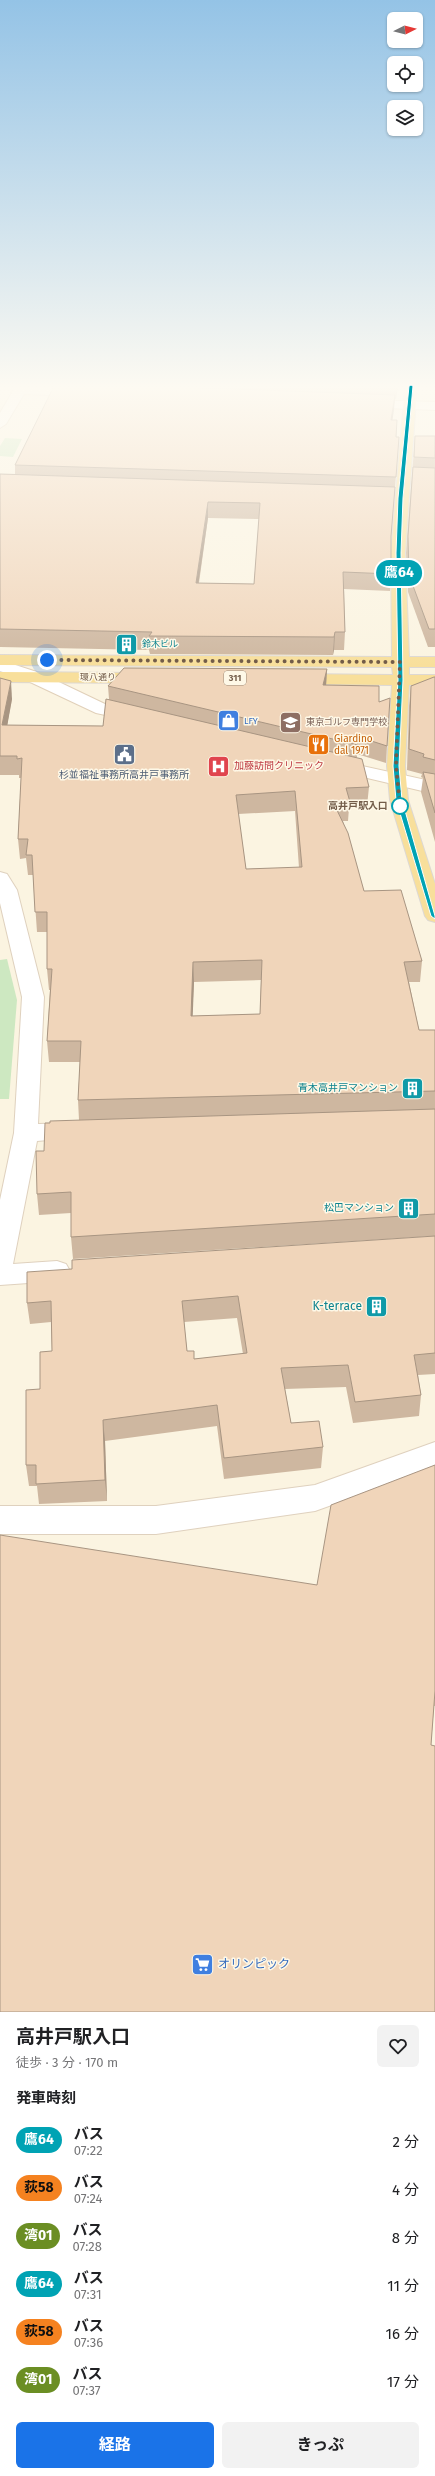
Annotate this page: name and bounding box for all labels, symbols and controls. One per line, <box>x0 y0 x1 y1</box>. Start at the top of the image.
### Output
north arrow <box>387 12 423 48</box>
map controls <box>387 12 423 136</box>
button: locate <box>387 56 423 92</box>
button: layers <box>387 100 423 136</box>
line badge: 鷹64 <box>376 560 422 586</box>
text: 鷹64 <box>384 564 414 581</box>
building icon: 鈴木ビル <box>113 631 139 657</box>
place label: 鈴木ビル <box>142 639 178 649</box>
your location <box>37 650 57 670</box>
road number: 311 <box>224 671 246 685</box>
street label: 環八通り <box>80 672 116 682</box>
shop icon: LFY <box>215 708 241 734</box>
school or university icon: 東京ゴルフ専門学校 <box>277 709 303 735</box>
place label: LFY <box>244 716 258 726</box>
place label: 東京ゴルフ専門学校 <box>306 717 387 727</box>
restaurant icon: Giardino dal 1971 <box>306 732 332 758</box>
place label: Giardino dal 1971 <box>334 733 373 757</box>
public building icon: 杉並福祉事務所高井戸事務所 <box>111 742 137 768</box>
hospital icon: 加藤訪問クリニック <box>206 753 232 779</box>
place label: 加藤訪問クリニック <box>234 760 324 772</box>
place label: 杉並福祉事務所高井戸事務所 <box>59 769 189 781</box>
marker: 高井戸駅入口 <box>391 797 409 815</box>
place label: 高井戸駅入口 <box>328 800 388 812</box>
building icon: 青木高井戸マンション <box>400 1075 426 1101</box>
place label: 青木高井戸マンション <box>298 1082 398 1094</box>
building icon: 松巴マンション <box>396 1195 422 1221</box>
place label: 松巴マンション <box>324 1202 394 1214</box>
building icon: K-terrace <box>364 1293 390 1319</box>
place label: K-terrace <box>312 1299 362 1313</box>
supermarket icon: オリンピック <box>189 1951 215 1977</box>
place label: オリンピック <box>218 1957 290 1971</box>
text: 高井戸駅入口 <box>16 2025 130 2048</box>
button: heart <box>377 2025 419 2067</box>
text: 徒歩 · 3 分 · 170 m <box>16 2055 118 2070</box>
text: 発車時刻 <box>16 2089 76 2107</box>
text: バス <box>74 2125 104 2143</box>
text: 鷹64 <box>24 2131 54 2148</box>
text: 2 分 <box>393 2133 419 2151</box>
text: 07:22 <box>74 2143 103 2158</box>
text: バス <box>74 2173 104 2191</box>
text: 荻58 <box>24 2179 54 2196</box>
text: 4 分 <box>392 2181 419 2199</box>
text: 07:24 <box>74 2191 103 2206</box>
text: バス <box>72 2221 102 2239</box>
text: 湾01 <box>24 2227 52 2244</box>
text: 8 分 <box>392 2229 419 2247</box>
text: 07:28 <box>72 2239 102 2254</box>
text: バス <box>74 2269 104 2287</box>
text: 鷹64 <box>24 2275 54 2292</box>
text: 11 分 <box>387 2277 419 2295</box>
text: 07:31 <box>74 2287 102 2302</box>
text: バス <box>74 2317 104 2335</box>
text: 荻58 <box>24 2323 54 2340</box>
text: 16 分 <box>386 2325 419 2343</box>
text: 07:36 <box>74 2335 103 2350</box>
text: バス <box>72 2365 102 2383</box>
text: 湾01 <box>24 2371 52 2388</box>
text: 17 分 <box>387 2373 419 2391</box>
text: 07:37 <box>72 2383 101 2398</box>
button: 経路 <box>16 2422 214 2468</box>
button: きっぷ <box>222 2422 419 2468</box>

